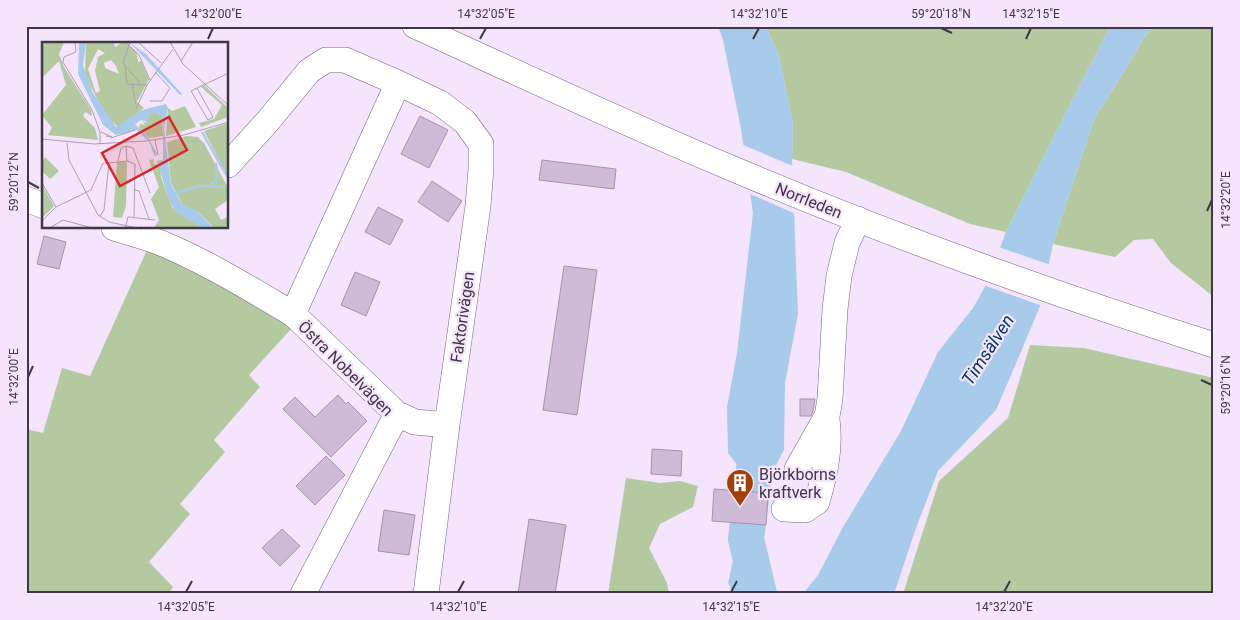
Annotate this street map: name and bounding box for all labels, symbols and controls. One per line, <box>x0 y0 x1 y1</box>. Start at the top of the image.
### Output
text: 14°32'00"E <box>184 7 242 21</box>
text: 14°32'05"E <box>457 7 515 21</box>
text: 14°32'10"E <box>730 7 788 21</box>
text: 59°20'18"N <box>911 7 971 21</box>
text: 14°32'15"E <box>1002 7 1060 21</box>
inset map <box>42 42 229 229</box>
text: 59°20'12"N <box>7 152 21 212</box>
text: 14°32'20"E <box>1219 171 1233 229</box>
street label: Norrleden <box>773 179 845 222</box>
street label: Faktorivägen <box>447 270 478 364</box>
water label: Timsälven <box>957 310 1018 389</box>
street label: Östra Nobelvägen <box>294 317 397 420</box>
text: 14°32'00"E <box>7 348 21 406</box>
text: 59°20'16"N <box>1219 355 1233 415</box>
place label: Björkborns kraftverk <box>759 465 836 502</box>
building icon: Björkborns kraftverk <box>725 468 755 507</box>
text: 14°32'05"E <box>157 600 215 614</box>
text: 14°32'10"E <box>429 600 487 614</box>
text: 14°32'15"E <box>702 600 760 614</box>
text: 14°32'20"E <box>975 600 1033 614</box>

